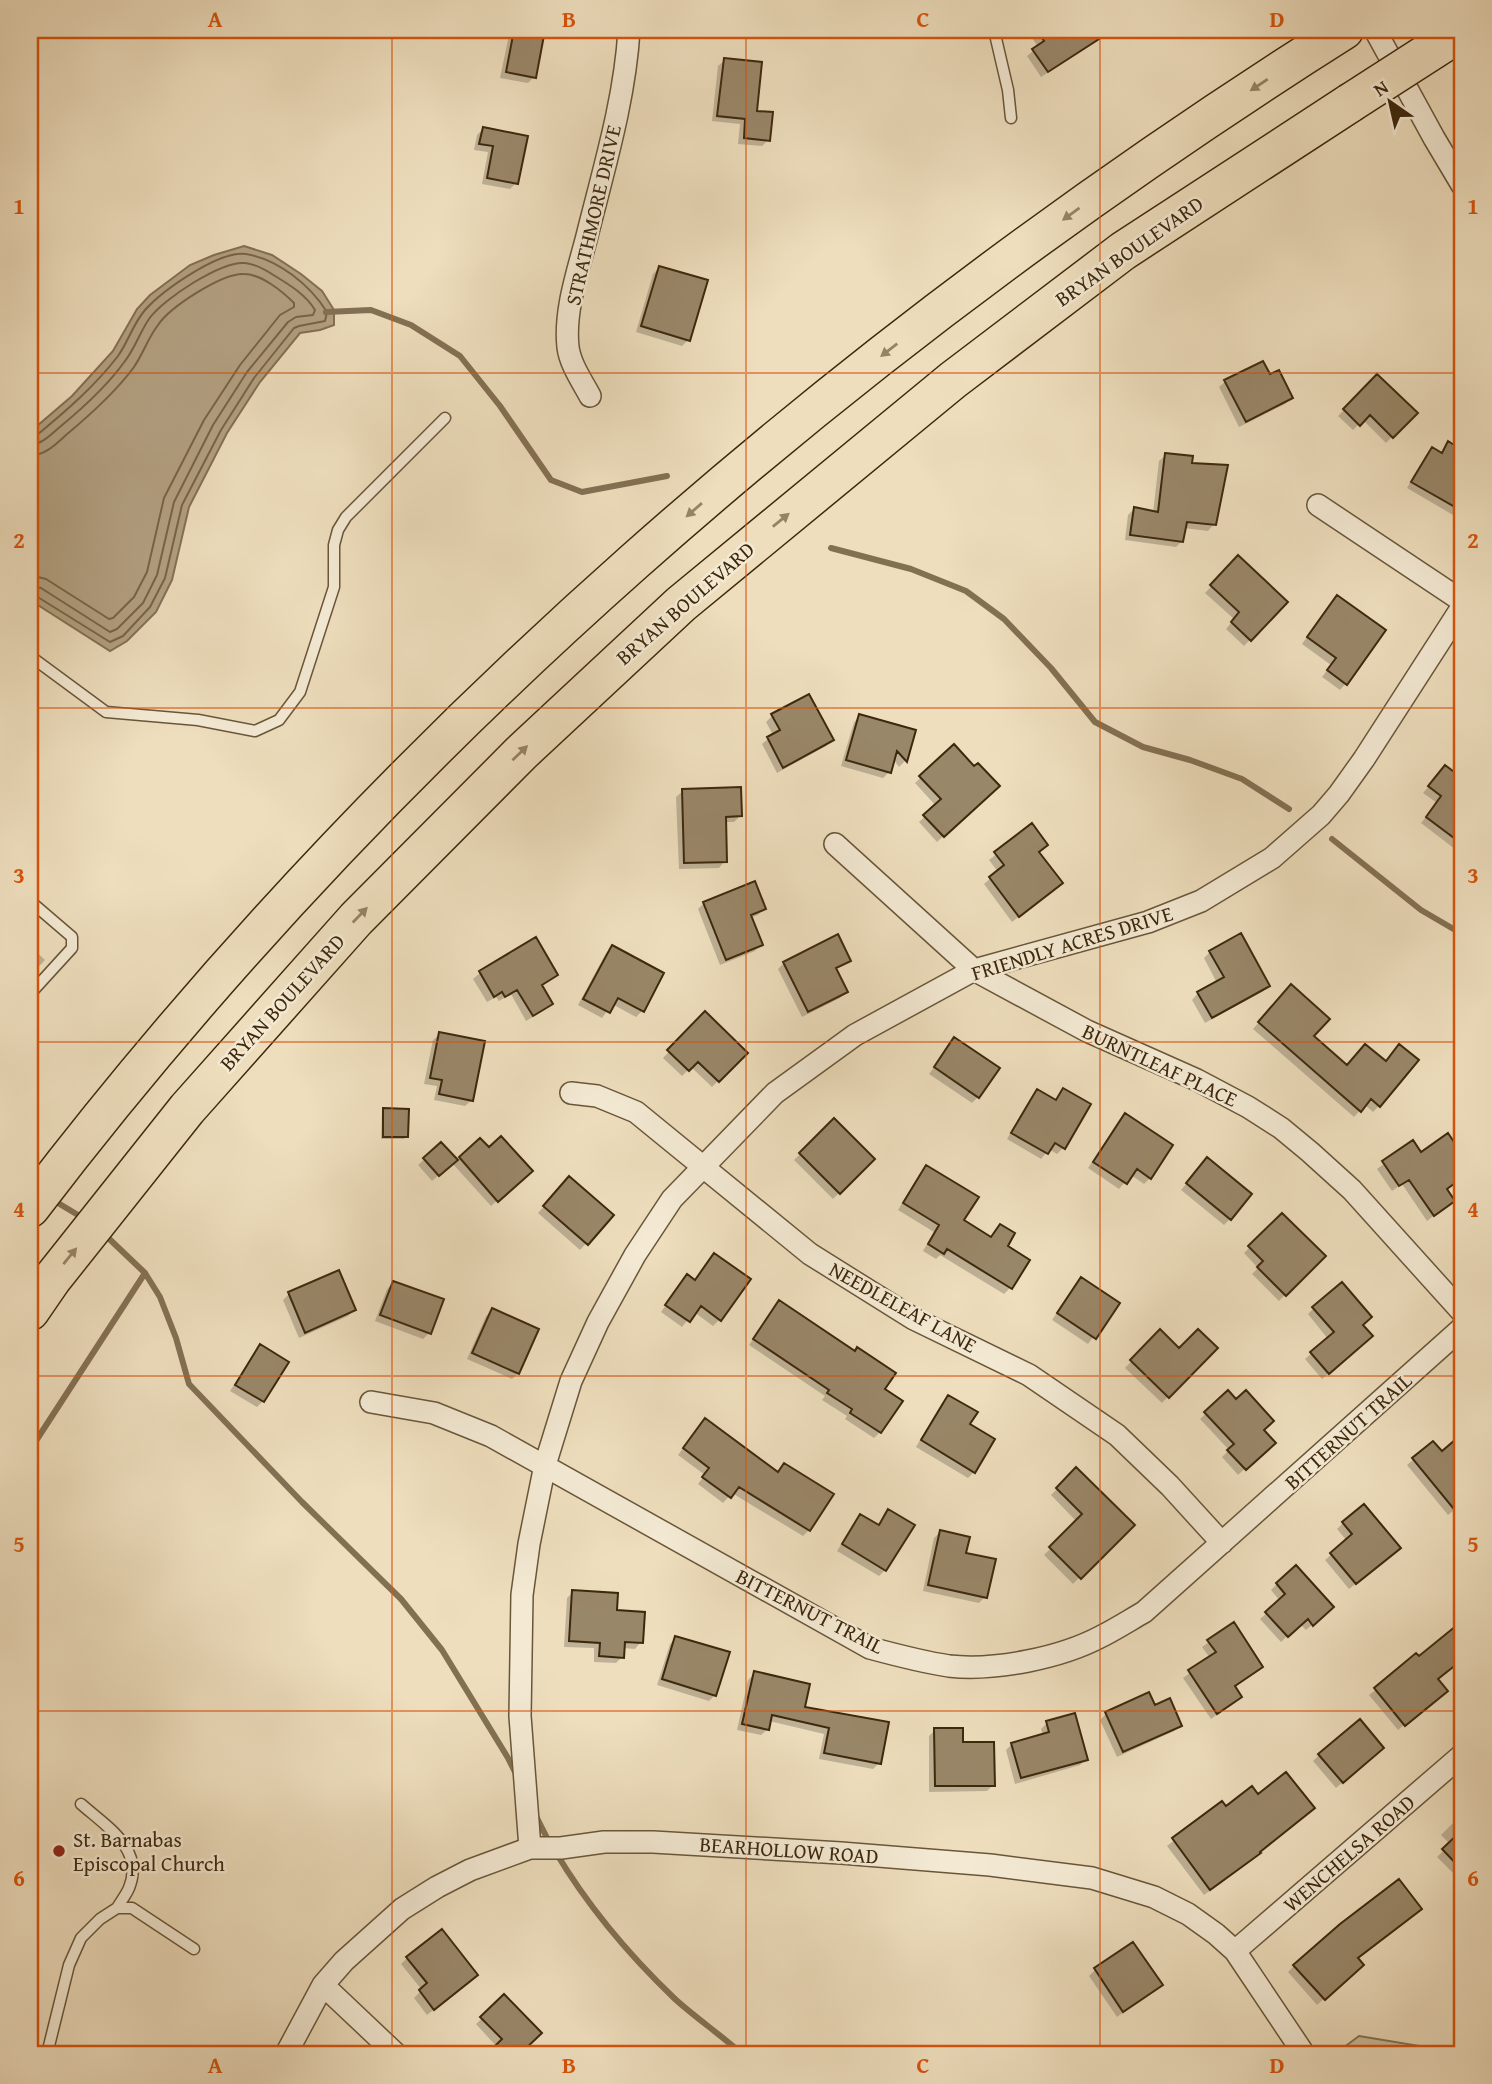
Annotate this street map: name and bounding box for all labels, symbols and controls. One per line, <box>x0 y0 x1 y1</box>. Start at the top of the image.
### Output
text: A <box>208 2 223 35</box>
text: B <box>562 2 576 35</box>
text: C <box>916 2 930 35</box>
text: D <box>1270 2 1285 35</box>
north arrow <box>1356 66 1426 136</box>
text: N <box>1367 73 1394 103</box>
one-way arrow <box>1249 79 1269 92</box>
street label: STRATHMORE DRIVE <box>557 121 629 308</box>
street label: BRYAN BOULEVARD <box>1049 188 1209 314</box>
text: 1 <box>13 189 25 222</box>
text: 1 <box>1467 189 1479 222</box>
one-way arrow <box>1062 207 1081 221</box>
one-way arrow <box>880 342 898 356</box>
one-way arrow <box>685 502 703 518</box>
one-way arrow <box>772 513 790 528</box>
text: 2 <box>13 523 25 556</box>
text: 2 <box>1467 523 1479 556</box>
street label: BRYAN BOULEVARD <box>609 534 761 672</box>
one-way arrow <box>511 746 528 762</box>
text: 3 <box>13 858 25 891</box>
text: 3 <box>1467 858 1479 891</box>
street label: FRIENDLY ACRES DRIVE <box>968 898 1177 988</box>
one-way arrow <box>352 907 368 924</box>
street label: BRYAN BOULEVARD <box>212 927 352 1077</box>
street label: BURNTLEAF PLACE <box>1077 1016 1243 1115</box>
text: 4 <box>13 1192 25 1225</box>
text: 4 <box>1467 1192 1479 1225</box>
one-way arrow <box>63 1248 78 1266</box>
street label: NEEDLELEAF LANE <box>824 1254 983 1361</box>
street label: BITTERNUT TRAIL <box>1277 1365 1419 1497</box>
text: 5 <box>13 1527 25 1560</box>
text: 5 <box>1467 1527 1479 1560</box>
street label: BITTERNUT TRAIL <box>731 1560 889 1662</box>
street label: WENCHELSA ROAD <box>1276 1787 1422 1919</box>
place label: St. Barnabas Episcopal Church <box>73 1824 225 1879</box>
street label: BEARHOLLOW ROAD <box>698 1828 880 1872</box>
marker: St. Barnabas Episcopal Church <box>51 1843 67 1859</box>
text: 6 <box>13 1861 25 1894</box>
text: 6 <box>1467 1861 1479 1894</box>
text: A <box>208 2048 223 2081</box>
text: B <box>562 2048 576 2081</box>
text: C <box>916 2048 930 2081</box>
text: D <box>1270 2048 1285 2081</box>

